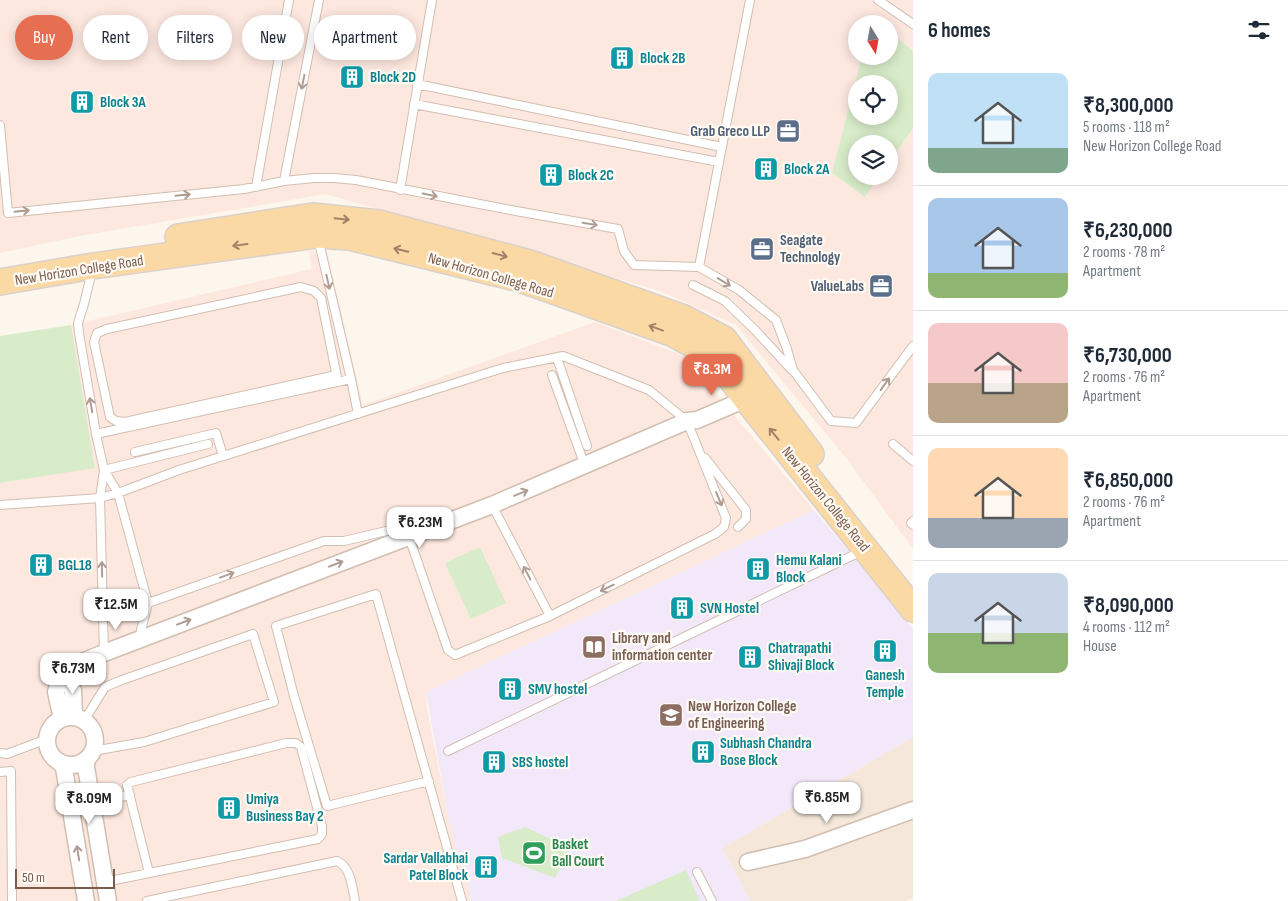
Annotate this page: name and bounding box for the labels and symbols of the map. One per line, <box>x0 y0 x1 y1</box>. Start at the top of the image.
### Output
north arrow <box>848 15 898 65</box>
building icon: Block 2B <box>609 45 635 71</box>
place label: Block 2B <box>640 49 685 68</box>
building icon: Block 2D <box>339 64 365 90</box>
place label: Block 2D <box>370 68 416 87</box>
one-way arrow <box>298 74 308 90</box>
building icon: Block 3A <box>69 89 95 115</box>
place label: Block 3A <box>100 93 146 112</box>
office icon: Grab Greco LLP <box>775 118 801 144</box>
place label: Grab Greco LLP <box>690 122 770 141</box>
building icon: Block 2A <box>753 156 779 182</box>
place label: Block 2A <box>784 160 830 179</box>
building icon: Block 2C <box>538 162 564 188</box>
place label: Block 2C <box>568 166 614 185</box>
one-way arrow <box>175 191 191 200</box>
one-way arrow <box>422 191 438 201</box>
one-way arrow <box>13 206 29 216</box>
one-way arrow <box>334 214 350 224</box>
one-way arrow <box>582 220 598 230</box>
place label: Seagate Technology <box>780 231 841 267</box>
office icon: Seagate Technology <box>749 236 775 262</box>
one-way arrow <box>233 241 249 251</box>
one-way arrow <box>393 245 409 254</box>
street label: New Horizon College Road <box>426 248 556 303</box>
street label: New Horizon College Road <box>13 251 145 290</box>
one-way arrow <box>492 251 508 261</box>
office icon: ValueLabs <box>868 273 894 299</box>
one-way arrow <box>324 274 333 290</box>
one-way arrow <box>717 277 731 287</box>
place label: ValueLabs <box>811 277 864 296</box>
one-way arrow <box>649 323 664 332</box>
pin: ₹8.3M <box>677 354 747 396</box>
one-way arrow <box>879 378 890 391</box>
one-way arrow <box>86 398 96 414</box>
one-way arrow <box>768 428 779 441</box>
street label: New Horizon College Road <box>777 443 874 556</box>
one-way arrow <box>512 488 528 497</box>
one-way arrow <box>715 491 724 506</box>
pin: ₹6.23M <box>379 506 461 549</box>
place label: Hemu Kalani Block <box>776 551 842 587</box>
building icon: BGL18 <box>28 552 54 578</box>
place label: BGL18 <box>58 556 92 575</box>
building icon: Hemu Kalani Block <box>745 556 771 582</box>
one-way arrow <box>328 559 344 568</box>
one-way arrow <box>97 561 107 578</box>
one-way arrow <box>522 566 531 581</box>
one-way arrow <box>219 570 234 579</box>
one-way arrow <box>600 584 615 593</box>
pin: ₹12.5M <box>75 588 157 631</box>
building icon: SVN Hostel <box>669 595 695 621</box>
place label: SVN Hostel <box>700 599 759 618</box>
one-way arrow <box>176 617 192 626</box>
place label: Library and information center <box>612 629 713 665</box>
library icon: Library and information center <box>581 634 607 660</box>
building icon: Ganesh Temple <box>872 638 898 664</box>
place label: Chatrapathi Shivaji Block <box>768 639 835 675</box>
building icon: Chatrapathi Shivaji Block <box>737 644 763 670</box>
pin: ₹6.73M <box>32 652 114 695</box>
place label: Ganesh Temple <box>865 666 905 702</box>
building icon: SMV hostel <box>497 676 523 702</box>
place label: SMV hostel <box>528 680 587 699</box>
place label: New Horizon College of Engineering <box>688 697 796 733</box>
school or university icon: New Horizon College of Engineering <box>658 702 684 728</box>
place label: Subhash Chandra Bose Block <box>720 734 812 770</box>
building icon: Subhash Chandra Bose Block <box>690 739 716 765</box>
building icon: SBS hostel <box>481 749 507 775</box>
place label: SBS hostel <box>512 753 568 772</box>
pin: ₹8.09M <box>48 782 130 825</box>
pin: ₹6.85M <box>786 782 868 824</box>
place label: Umiya Business Bay 2 <box>246 790 324 826</box>
building icon: Umiya Business Bay 2 <box>216 795 242 821</box>
place label: Basket Ball Court <box>552 835 604 871</box>
sports icon: Basket Ball Court <box>521 840 547 866</box>
one-way arrow <box>73 845 83 861</box>
place label: Sardar Vallabhai Patel Block <box>383 849 469 885</box>
building icon: Sardar Vallabhai Patel Block <box>473 854 499 880</box>
scale bar <box>15 866 115 889</box>

